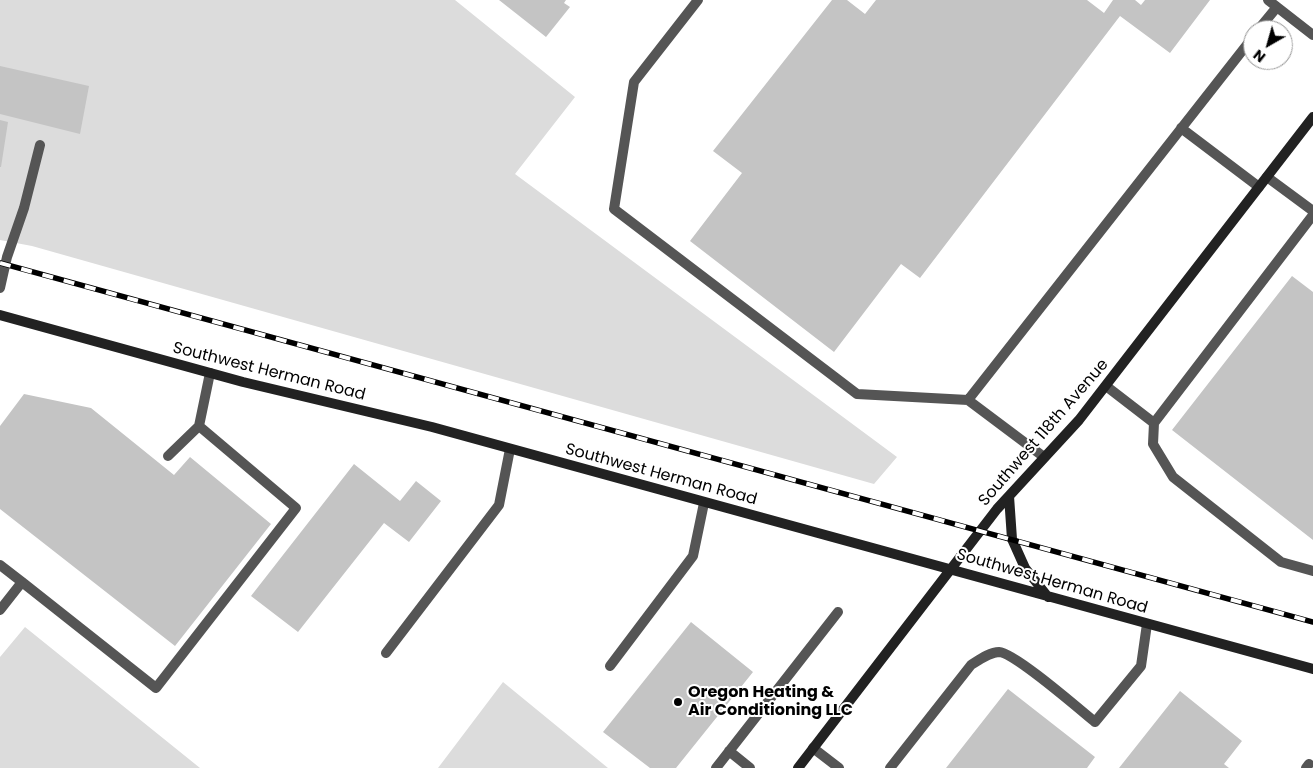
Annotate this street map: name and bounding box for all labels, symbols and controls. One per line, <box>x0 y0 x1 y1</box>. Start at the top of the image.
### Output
north arrow <box>1243 20 1293 70</box>
text: N <box>1249 45 1270 67</box>
street label: Southwest Herman Road <box>171 339 367 405</box>
street label: Southwest 118th Avenue <box>975 356 1113 510</box>
street label: Southwest Herman Road <box>563 440 759 510</box>
street label: Southwest Herman Road <box>954 546 1150 618</box>
place label: Oregon Heating & Air Conditioning LLC <box>688 683 853 721</box>
marker: Oregon Heating & Air Conditioning LLC <box>672 696 684 708</box>

